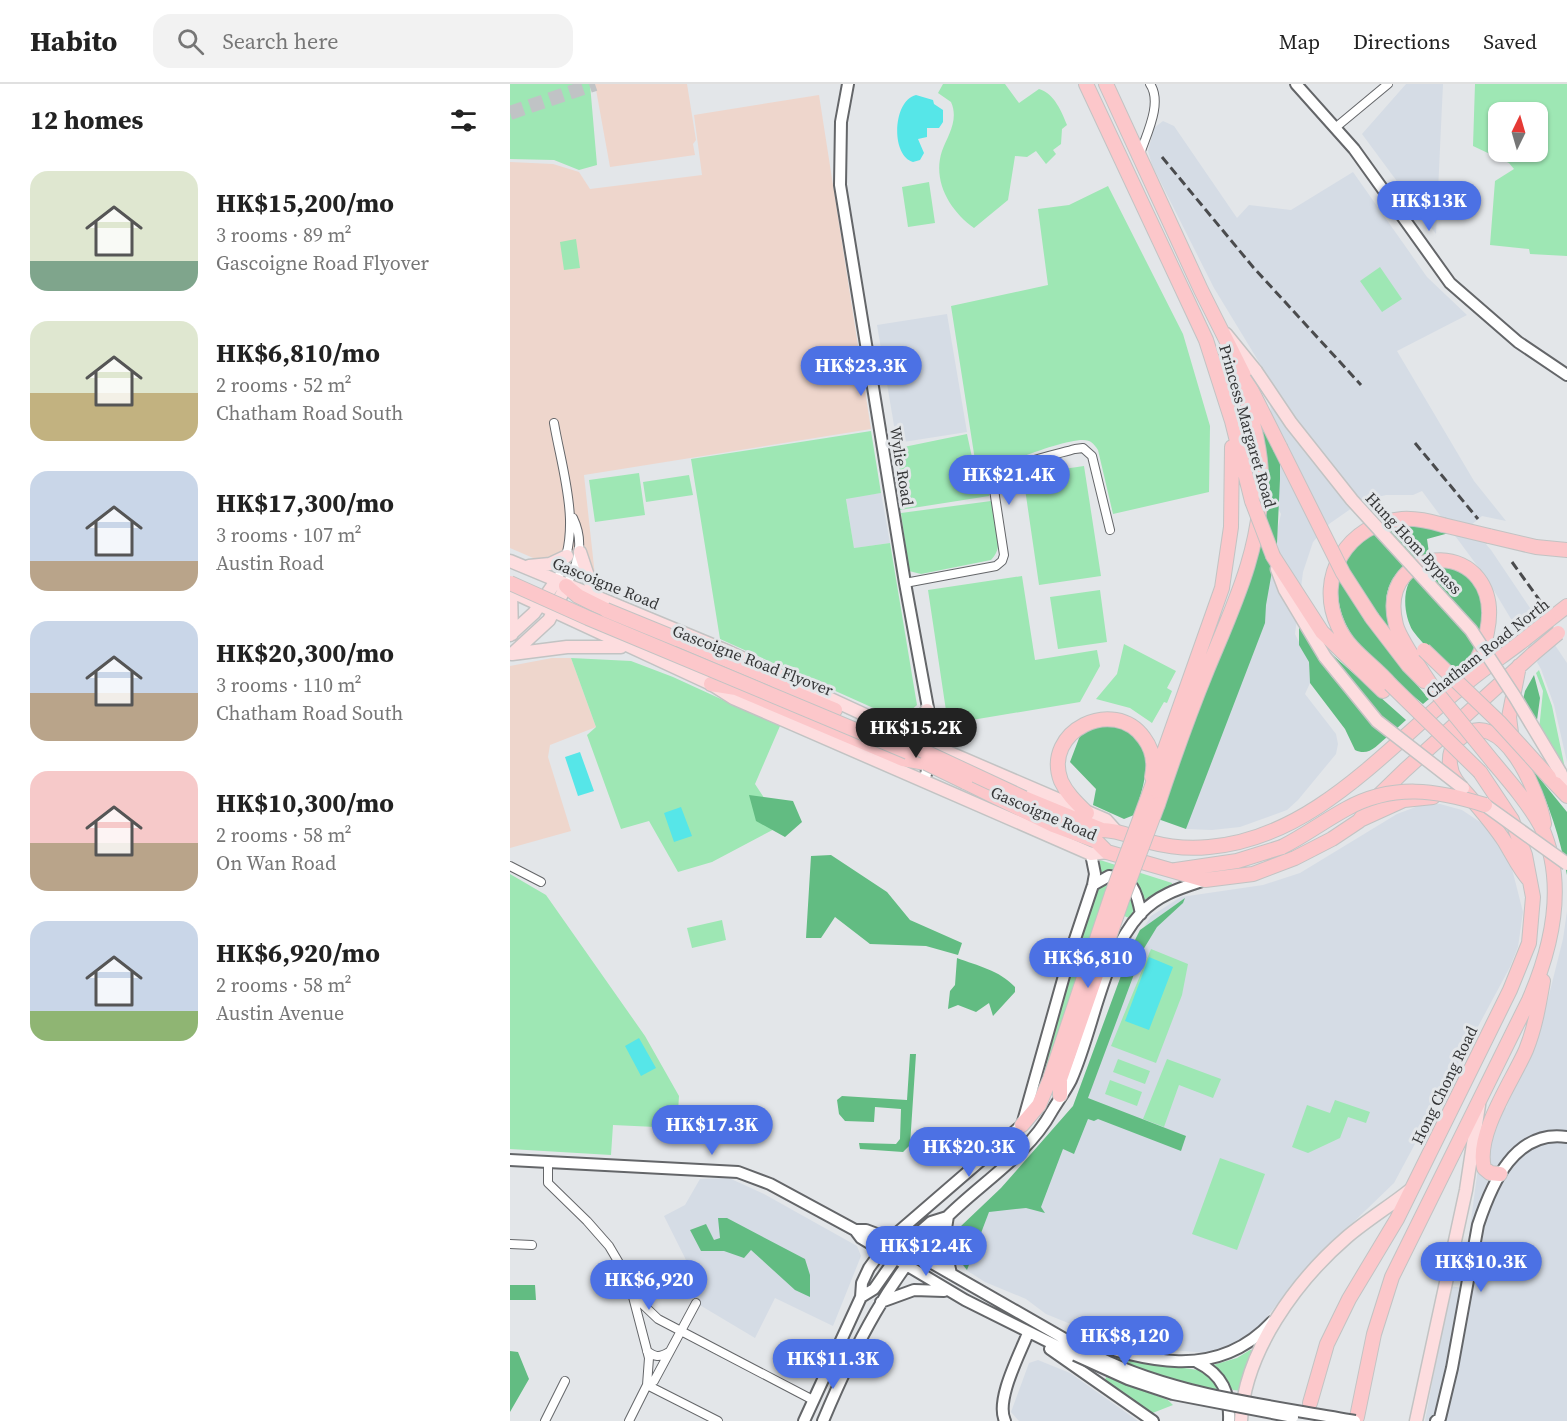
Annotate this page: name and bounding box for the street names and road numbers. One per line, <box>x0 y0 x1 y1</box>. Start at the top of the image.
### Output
street label: Princess Margaret Road <box>1214 342 1282 510</box>
street label: Wylie Road <box>885 425 919 507</box>
street label: Hung Hom Bypass <box>1361 487 1467 599</box>
street label: Gascoigne Road <box>549 552 663 614</box>
street label: Chatham Road North <box>1421 593 1554 703</box>
street label: Gascoigne Road Flyover <box>669 619 837 701</box>
street label: Gascoigne Road <box>987 781 1101 845</box>
street label: Hong Chong Road <box>1406 1022 1482 1148</box>

